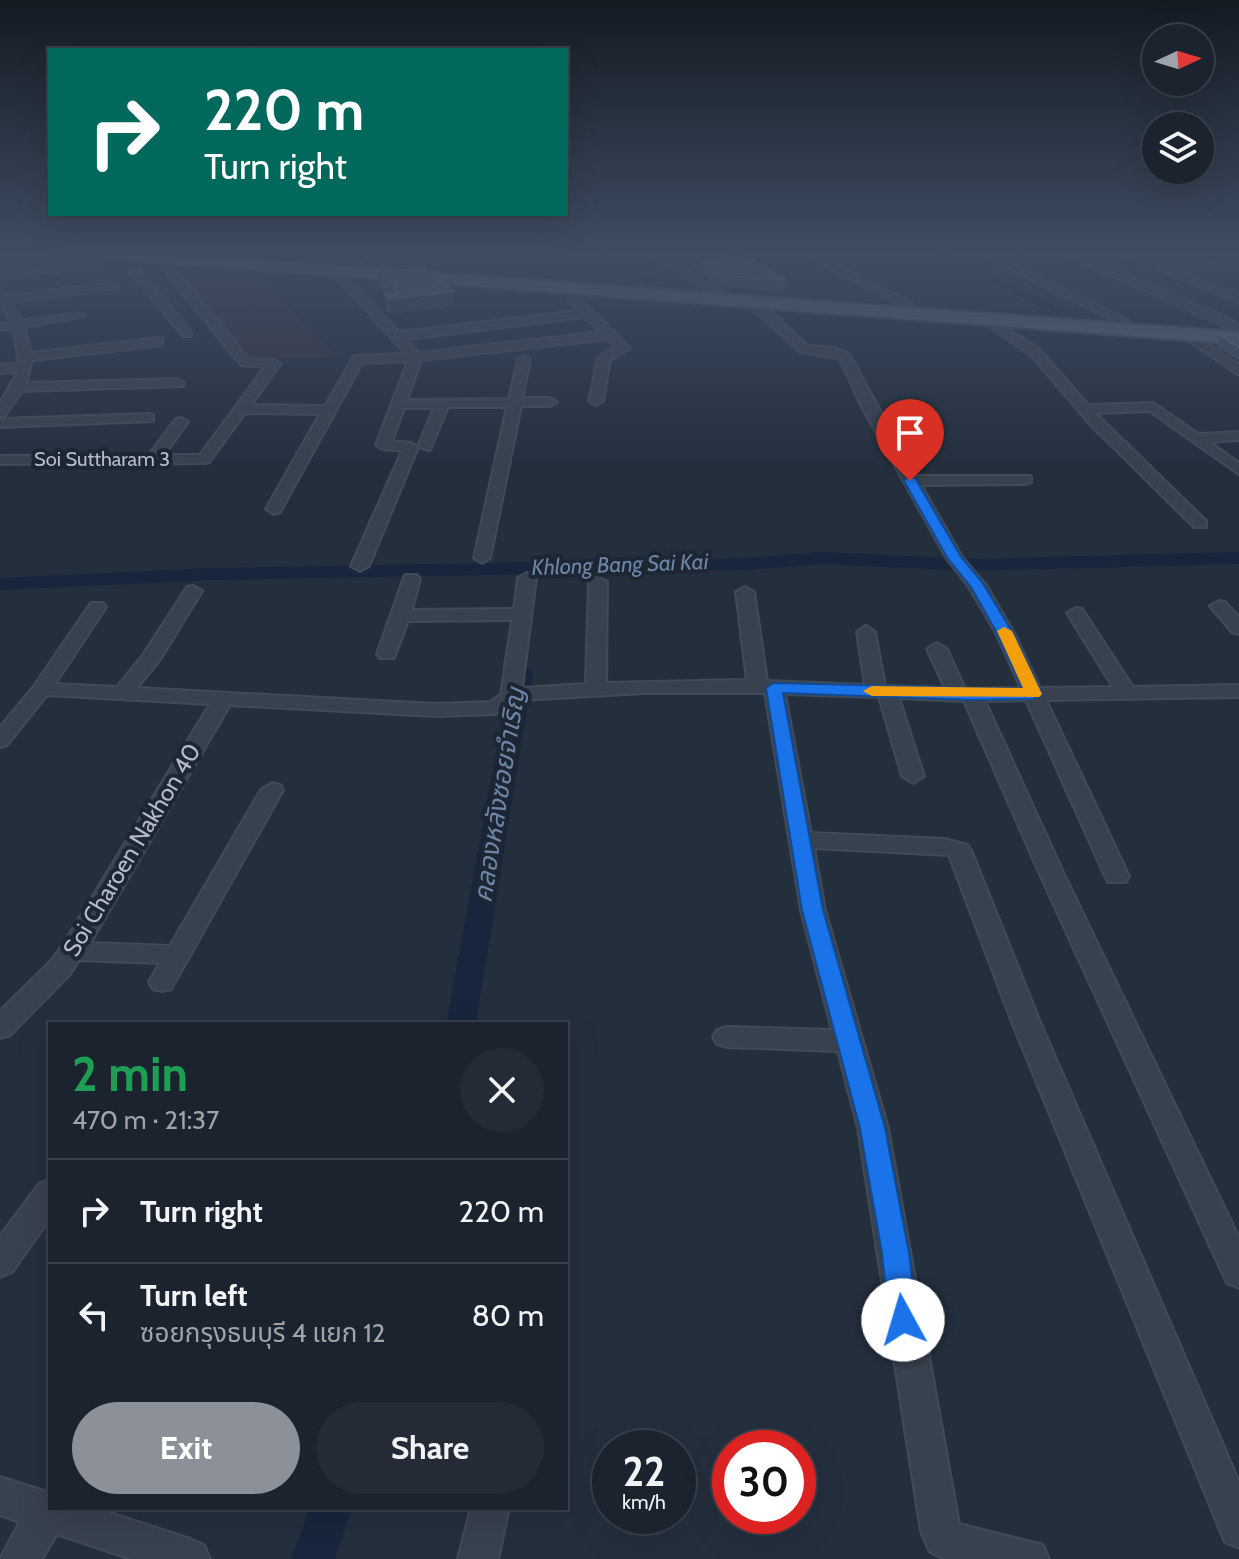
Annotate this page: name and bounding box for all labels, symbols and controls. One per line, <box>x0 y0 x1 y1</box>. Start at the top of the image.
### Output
north arrow <box>1142 24 1214 96</box>
map controls <box>1142 24 1214 184</box>
text: 220 m <box>204 76 364 144</box>
icon: right <box>72 80 176 184</box>
button: layers <box>1142 112 1214 184</box>
text: Turn right <box>204 144 347 188</box>
pin <box>876 399 944 481</box>
icon: arrive <box>888 411 932 455</box>
street label: Soi Suttharam 3 <box>34 447 170 471</box>
water label: Khlong Bang Sai Kai <box>531 548 709 581</box>
water label: คลองหลังซอยจำเริญ <box>466 684 532 905</box>
street label: Soi Charoen Nakhon 40 <box>57 738 207 961</box>
text: 2 min <box>72 1045 188 1103</box>
button: close <box>460 1048 544 1132</box>
text: 470 m · 21:37 <box>72 1104 219 1136</box>
icon: right <box>72 1189 116 1233</box>
text: Turn right <box>140 1193 263 1230</box>
text: 220 m <box>459 1193 544 1230</box>
text: Turn left <box>140 1277 248 1314</box>
position arrow <box>861 1278 945 1362</box>
icon: left <box>72 1293 116 1337</box>
text: 80 m <box>472 1297 544 1334</box>
text: ซอยกรุงธนบุรี 4 แยก 12 <box>140 1317 385 1349</box>
button: Exit <box>72 1402 300 1494</box>
button: Share <box>316 1402 544 1494</box>
speed limit sign: 30 <box>712 1430 816 1534</box>
text: 22 <box>623 1447 665 1496</box>
text: km/h <box>622 1490 666 1514</box>

